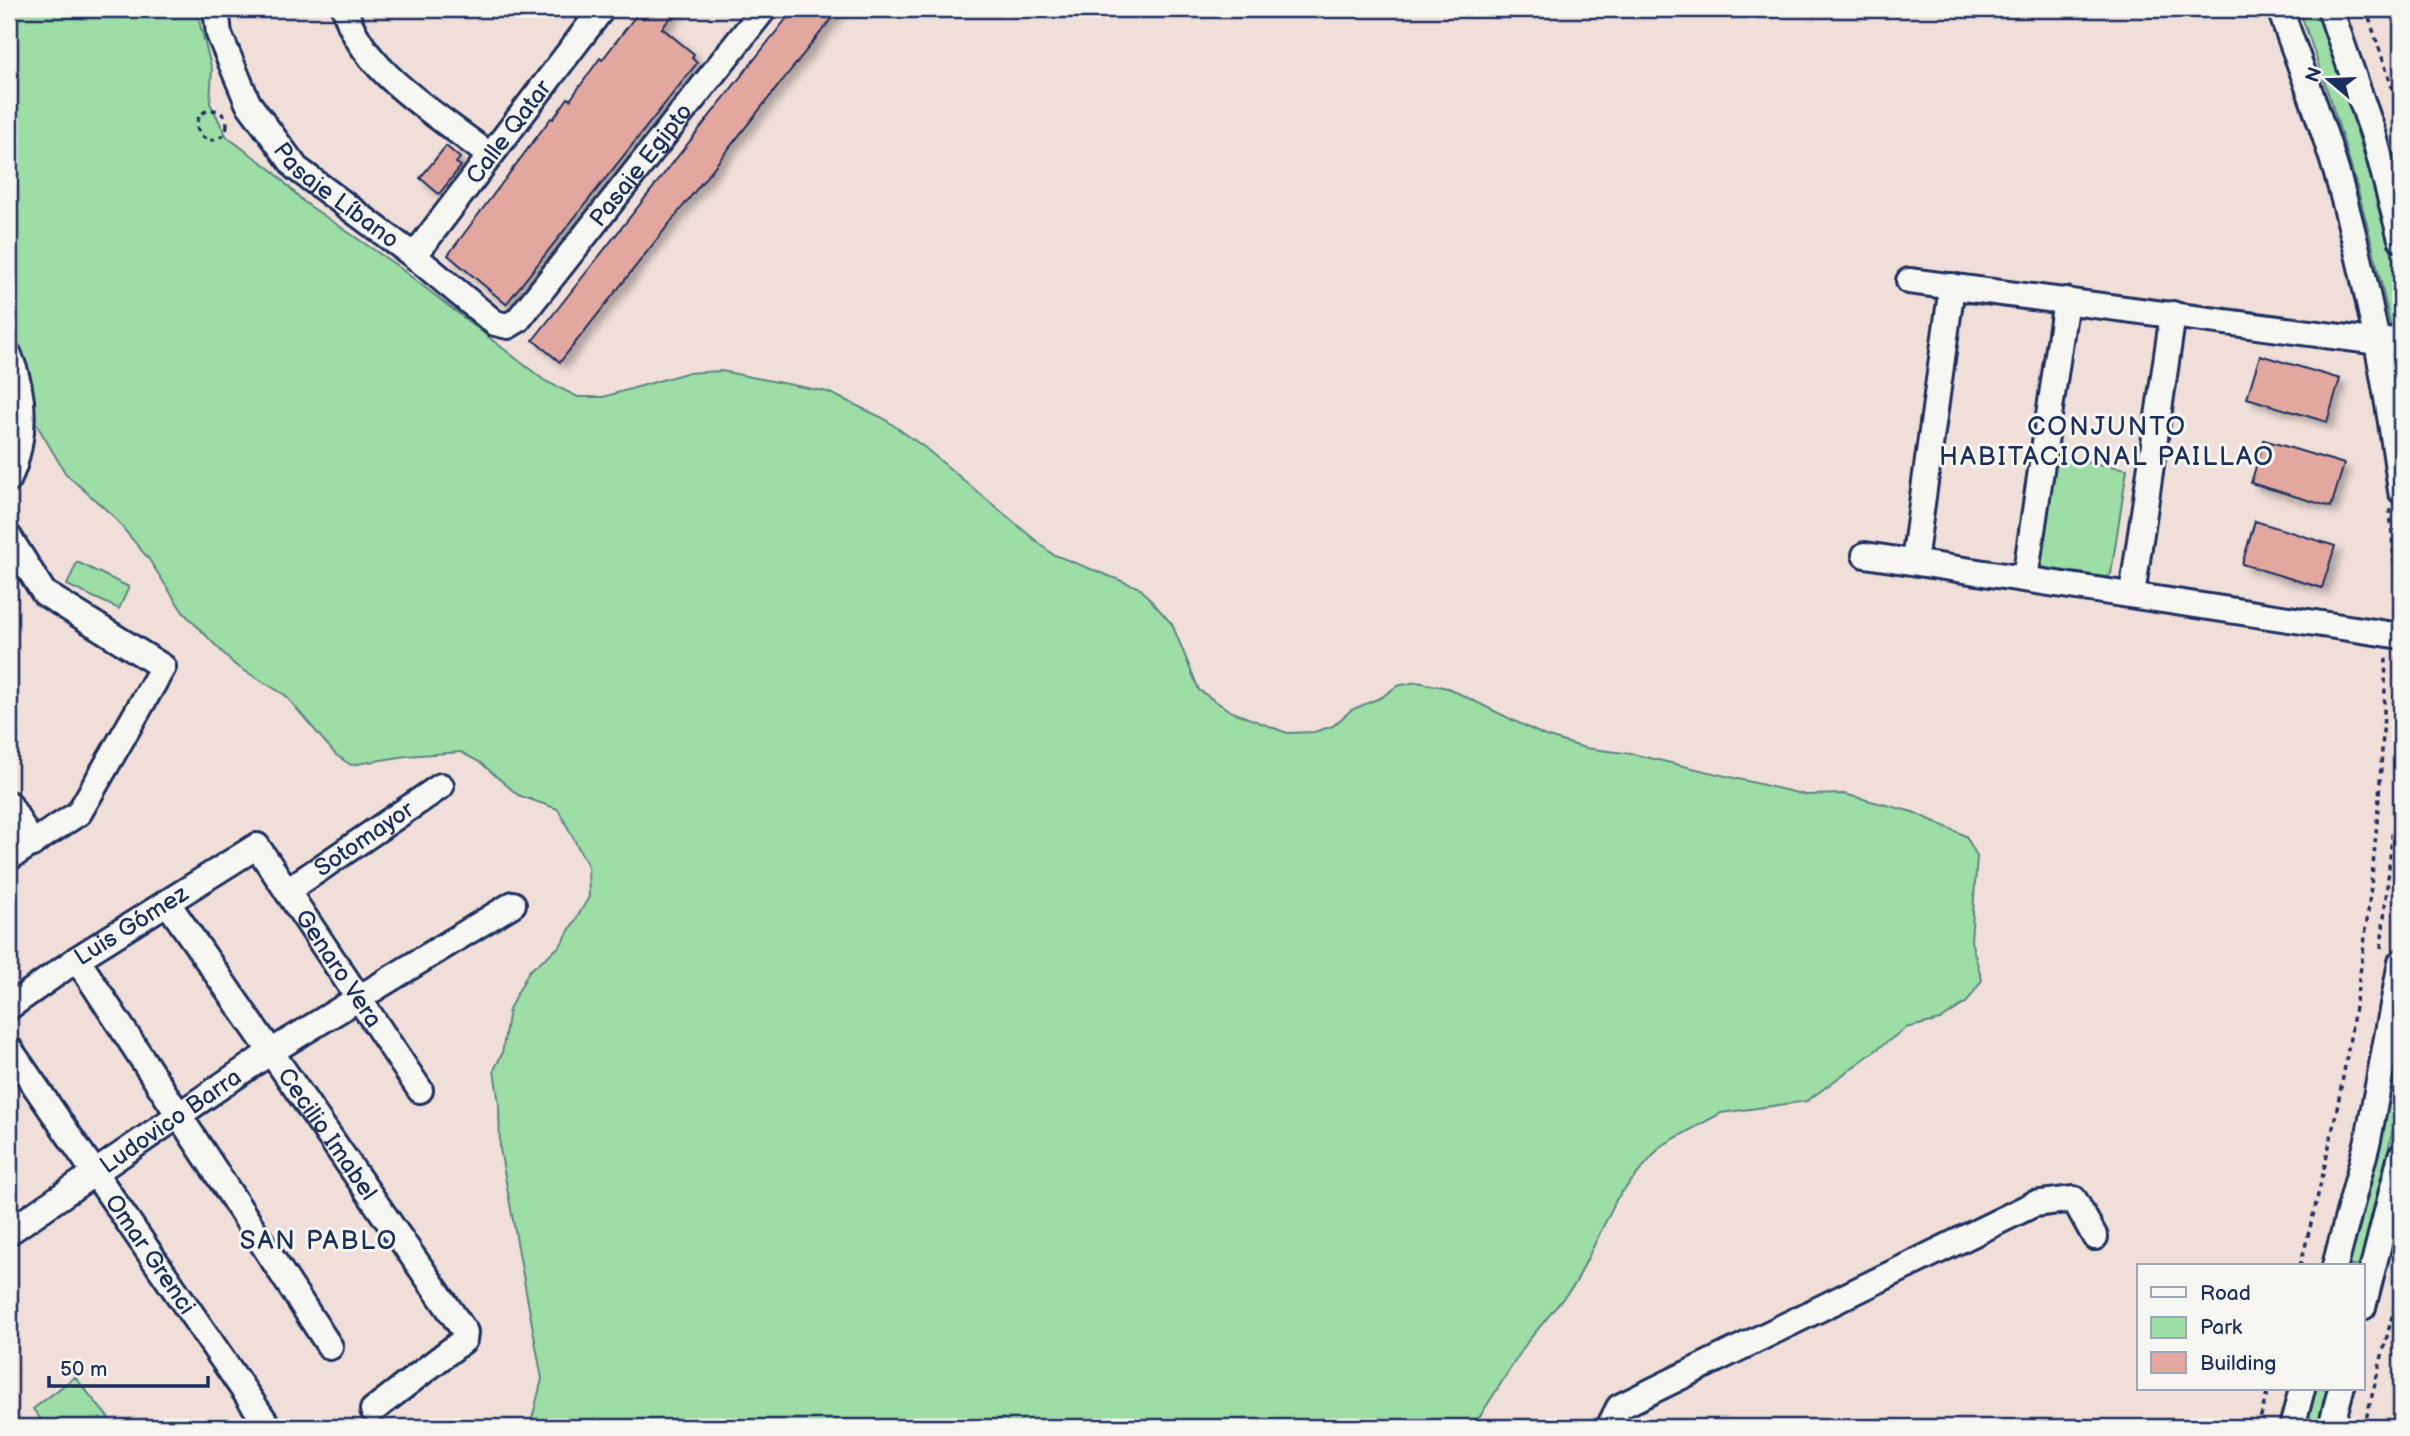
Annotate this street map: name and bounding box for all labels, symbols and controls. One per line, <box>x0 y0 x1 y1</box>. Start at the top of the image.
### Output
north arrow <box>2294 46 2364 116</box>
text: N <box>2301 64 2328 85</box>
street label: Calle Qatar <box>460 74 558 190</box>
street label: Pasaje Egipto <box>584 98 699 233</box>
street label: Pasaje Líbano <box>267 137 404 255</box>
district label: CONJUNTO HABITACIONAL PAILLAO <box>1939 412 2275 473</box>
street label: Sotomayor <box>309 795 420 883</box>
street label: Luis Gómez <box>69 879 194 972</box>
street label: Genaro Vera <box>289 904 388 1033</box>
street label: Cecilio Imabel <box>271 1062 383 1206</box>
street label: Ludovico Barra <box>95 1063 247 1180</box>
street label: Omar Grenci <box>99 1189 201 1320</box>
district label: SAN PABLO <box>240 1226 398 1257</box>
legend <box>2137 1264 2364 1390</box>
text: Road <box>2200 1281 2251 1306</box>
text: Park <box>2200 1315 2243 1340</box>
scale bar <box>49 1345 208 1389</box>
text: Building <box>2200 1351 2276 1376</box>
text: 50 m <box>60 1357 107 1382</box>

